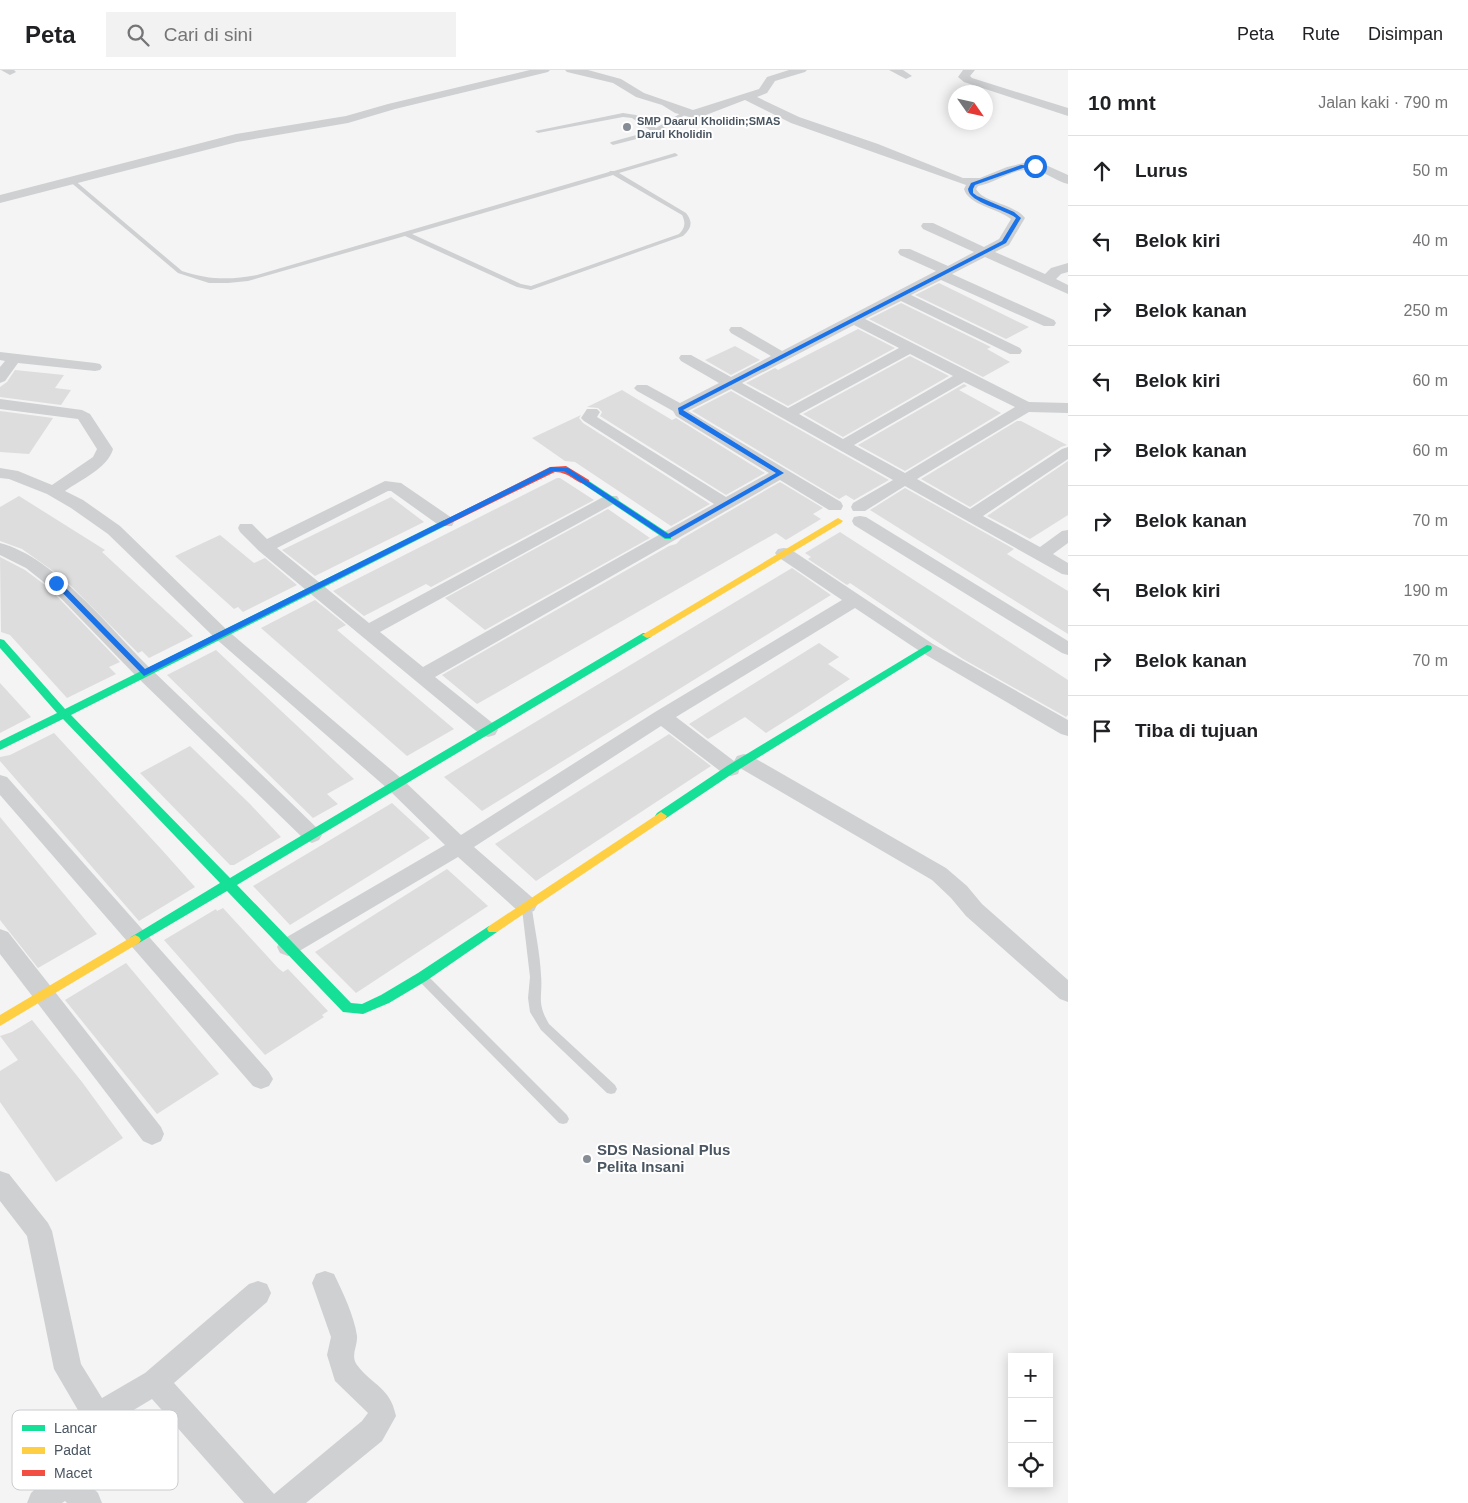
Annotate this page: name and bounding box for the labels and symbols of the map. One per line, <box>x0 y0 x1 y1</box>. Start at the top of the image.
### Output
north arrow <box>948 85 993 130</box>
place label: SMP Daarul Kholidin;SMAS Darul Kholidin <box>637 115 780 140</box>
marker: SMP Daarul Kholidin;SMAS Darul Kholidin <box>621 121 633 133</box>
route start <box>1024 155 1047 178</box>
route end <box>45 572 68 595</box>
place label: SDS Nasional Plus Pelita Insani <box>597 1141 730 1175</box>
marker: SDS Nasional Plus Pelita Insani <box>581 1153 593 1165</box>
legend <box>12 1410 178 1490</box>
text: Lancar <box>54 1420 97 1436</box>
text: Padat <box>54 1442 91 1458</box>
text: Macet <box>54 1465 92 1481</box>

